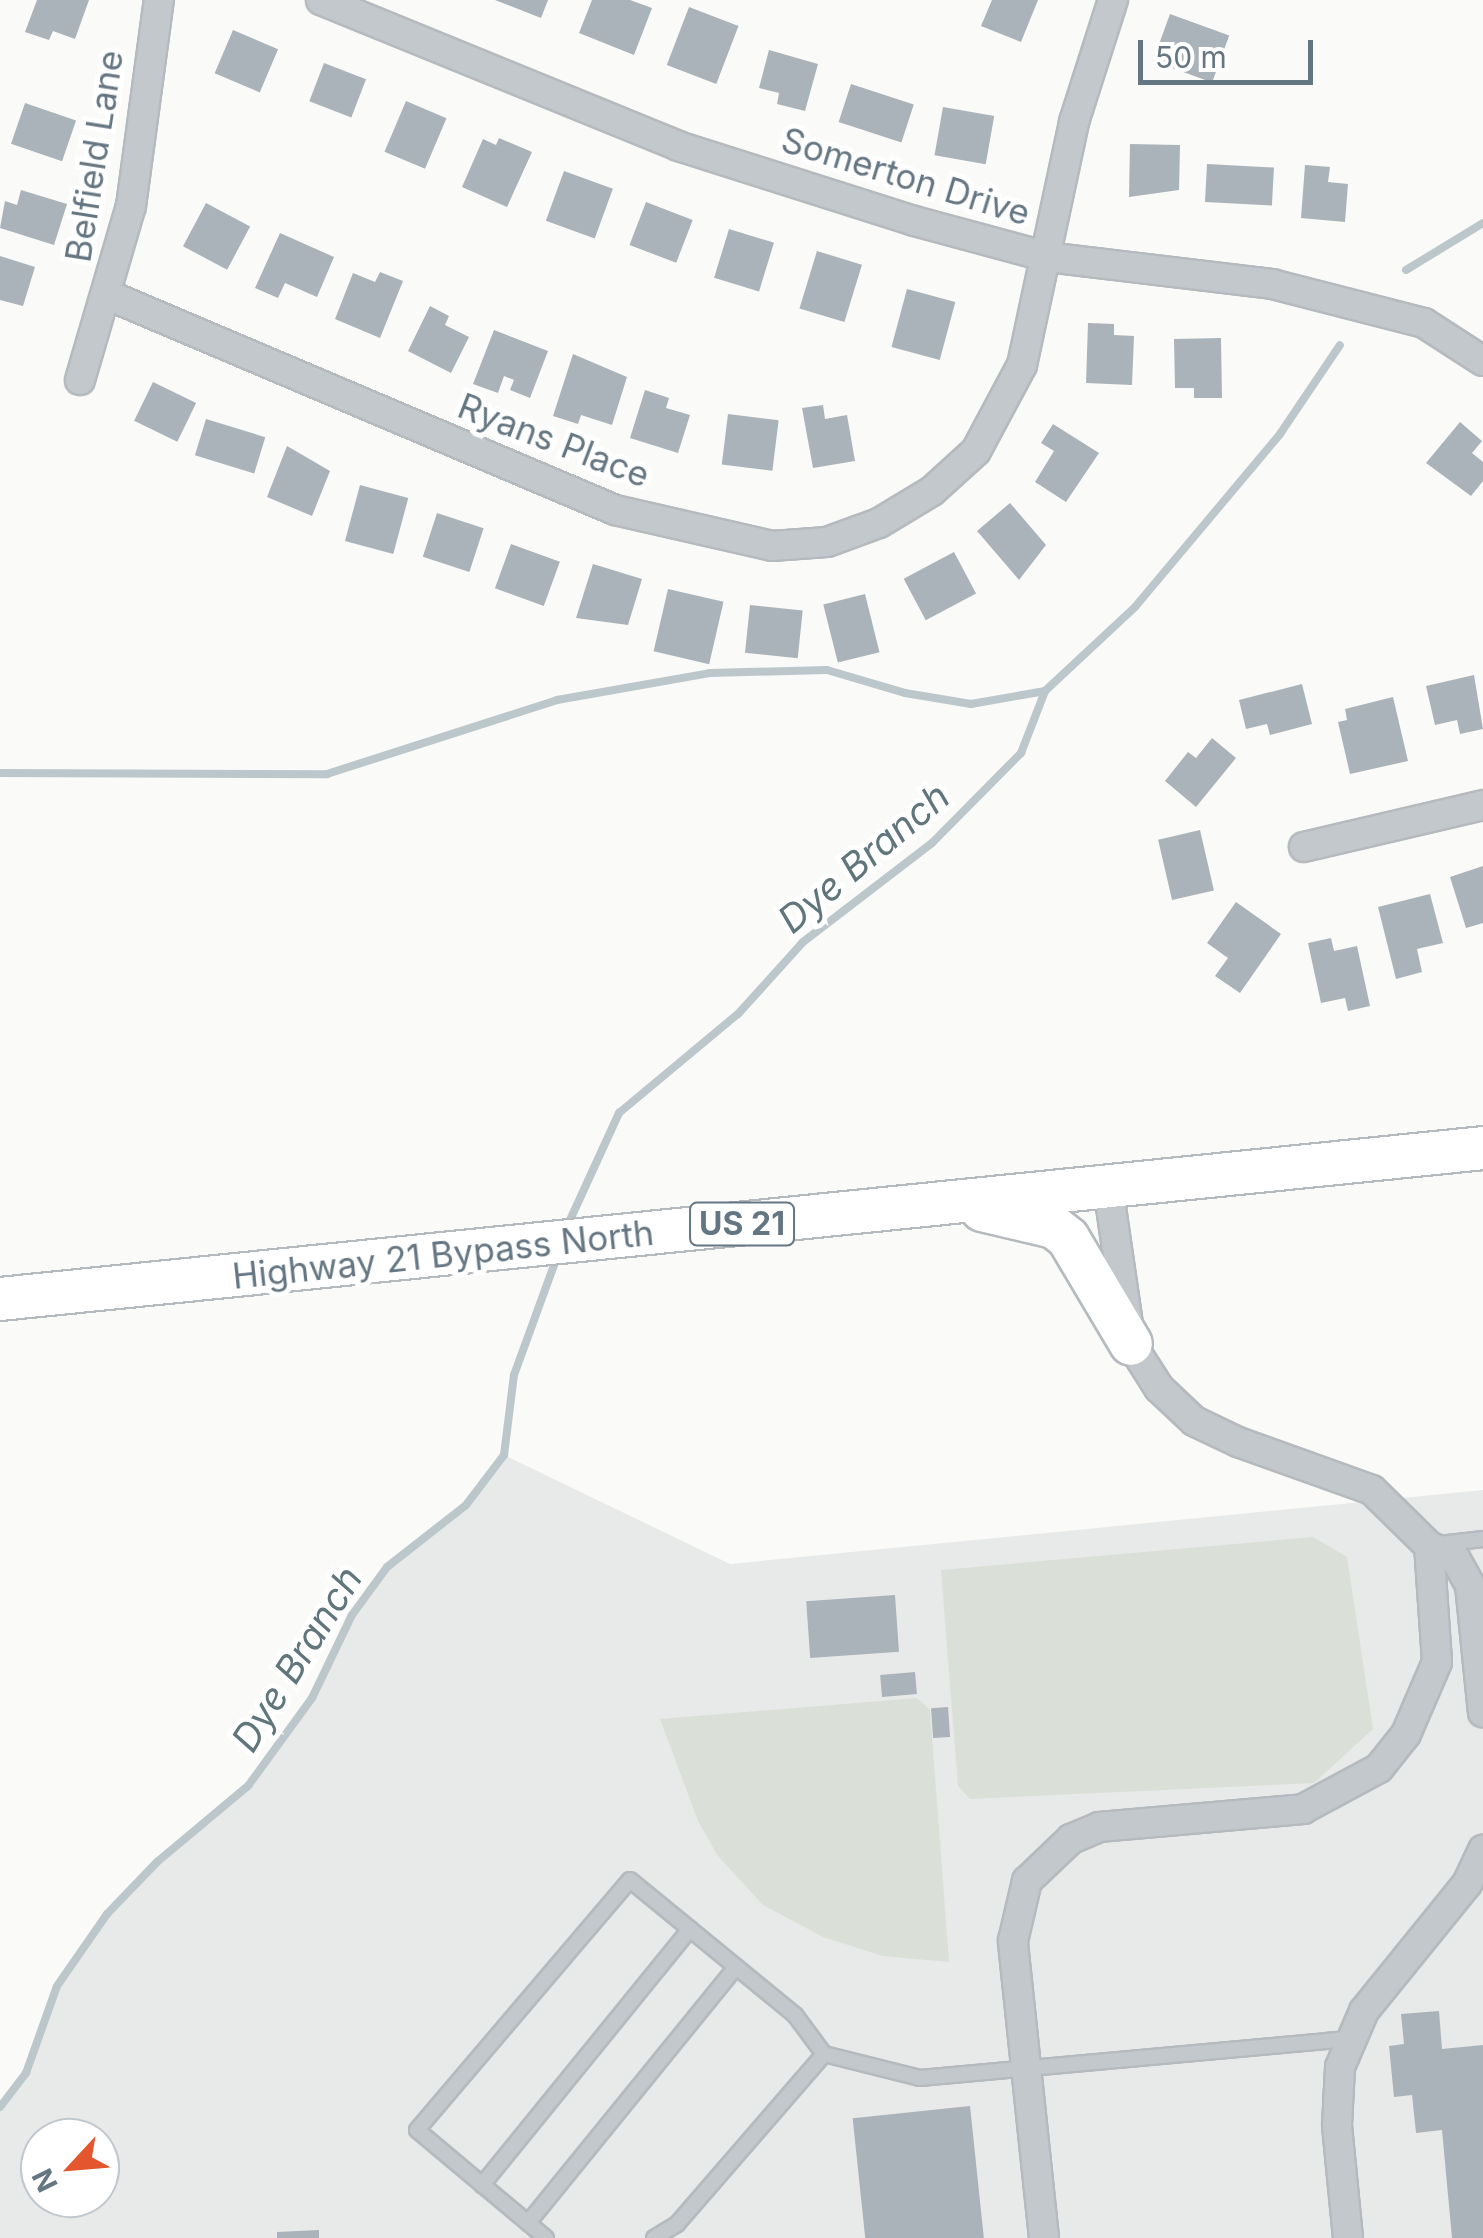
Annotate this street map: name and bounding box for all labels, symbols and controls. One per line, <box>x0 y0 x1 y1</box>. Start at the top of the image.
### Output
scale bar <box>1143 20 1318 82</box>
text: 50 m <box>1155 39 1227 75</box>
street label: Belfield Lane <box>57 47 131 265</box>
street label: Somerton Drive <box>777 118 1035 234</box>
street label: Ryans Place <box>452 384 656 496</box>
water label: Dye Branch <box>769 773 959 943</box>
road number: US 21 <box>687 1197 797 1251</box>
street label: Highway 21 Bypass North <box>230 1211 656 1297</box>
water label: Dye Branch <box>222 1558 372 1760</box>
north arrow <box>20 2118 120 2218</box>
text: N <box>25 2163 65 2197</box>

